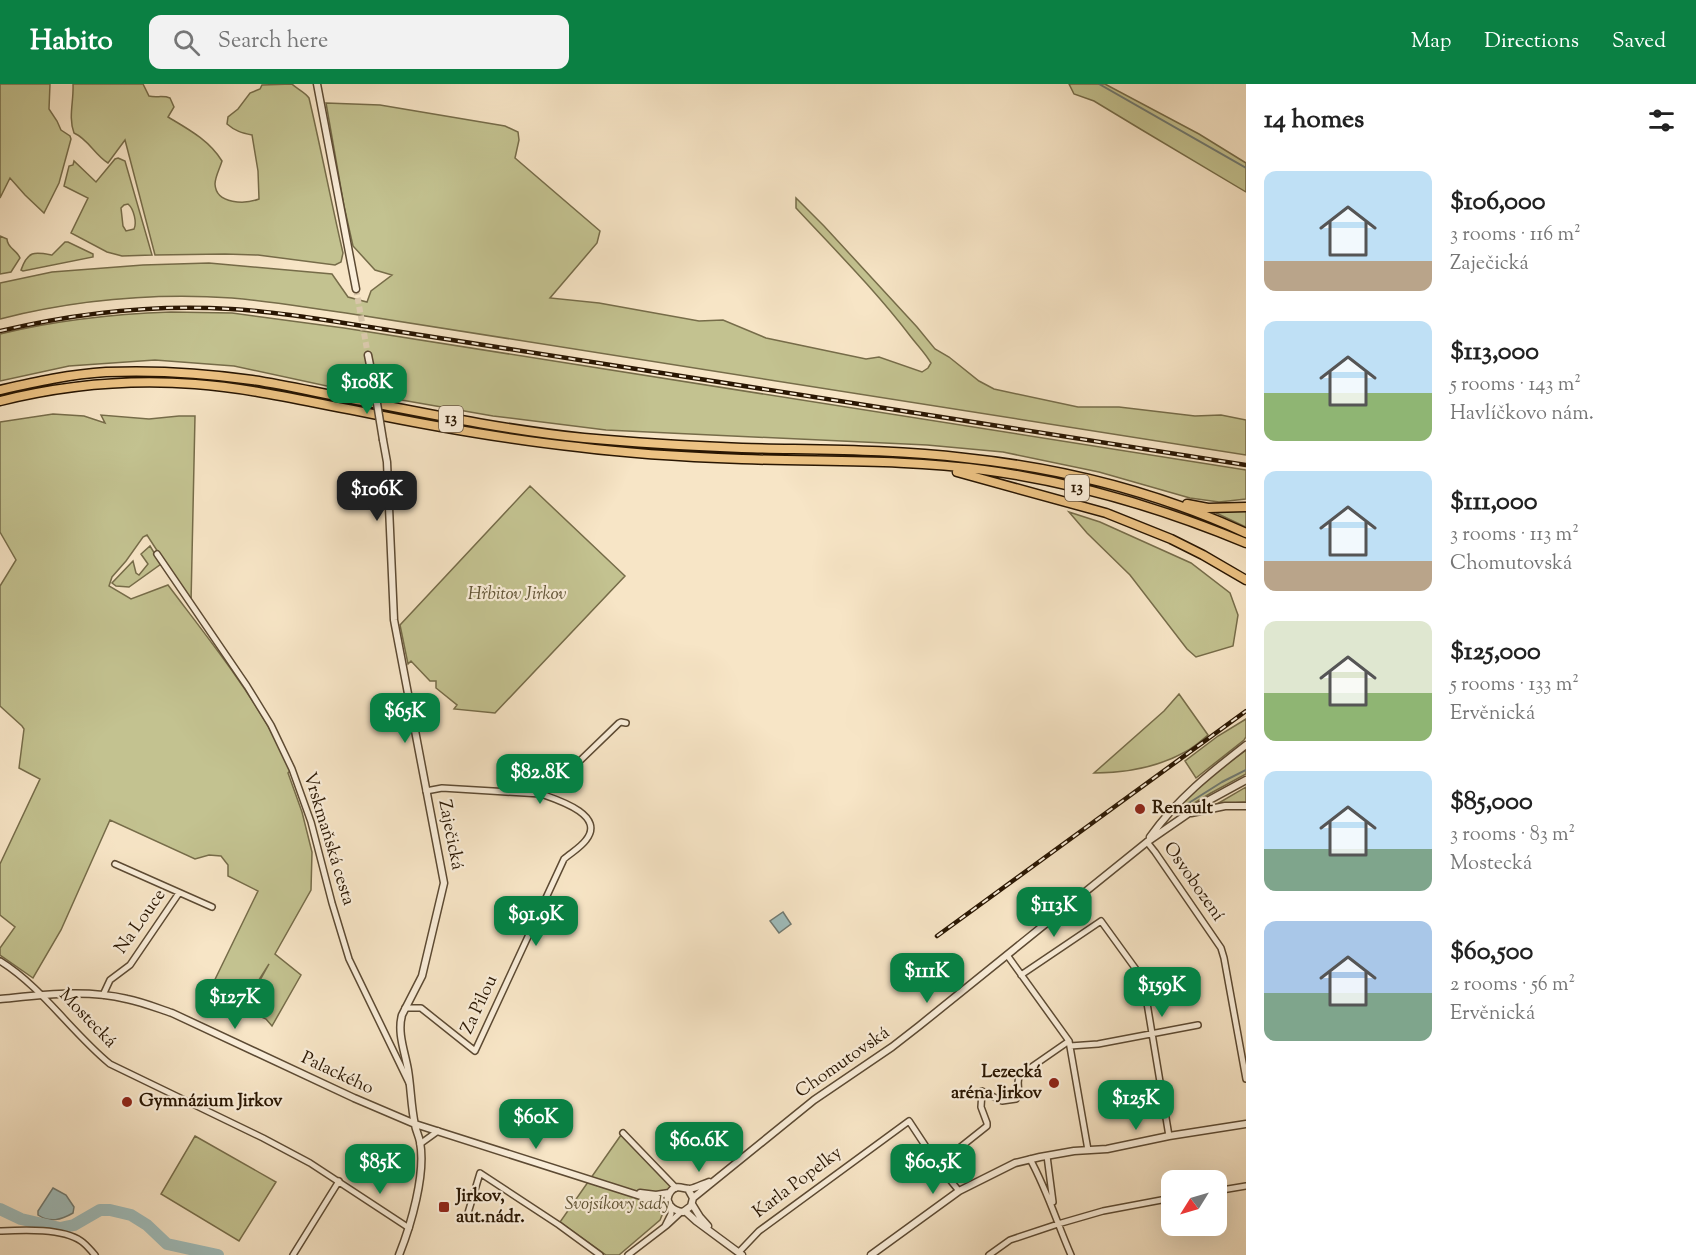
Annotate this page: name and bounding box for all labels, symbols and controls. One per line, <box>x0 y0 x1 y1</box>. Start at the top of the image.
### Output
search box <box>149 15 569 69</box>
text: Habito <box>30 22 113 62</box>
icon: search <box>170 26 203 59</box>
text: Search here <box>218 26 328 58</box>
text: Map <box>1411 27 1451 57</box>
text: Directions <box>1484 27 1579 57</box>
text: Saved <box>1612 27 1666 57</box>
text: 14 homes <box>1264 102 1364 139</box>
icon: filters <box>1645 104 1678 137</box>
text: $106,000 <box>1450 184 1546 221</box>
icon: home <box>1312 195 1384 267</box>
text: 3 rooms · 116 m² <box>1450 221 1581 250</box>
text: Zaječická <box>1450 250 1529 279</box>
text: $113,000 <box>1450 334 1539 371</box>
icon: home <box>1312 345 1384 417</box>
pin: $108K <box>325 364 409 415</box>
text: $108K <box>341 369 393 398</box>
text: 5 rooms · 143 m² <box>1450 371 1581 400</box>
text: Havlíčkovo nám. <box>1450 400 1594 429</box>
road number: 13 <box>439 406 463 432</box>
pin: $106K <box>335 471 419 522</box>
road number: 13 <box>1065 475 1089 501</box>
text: $106K <box>351 476 403 505</box>
text: $111,000 <box>1450 484 1537 521</box>
icon: home <box>1312 495 1384 567</box>
text: 3 rooms · 113 m² <box>1450 521 1579 550</box>
text: Chomutovská <box>1450 550 1572 579</box>
park label: Hřbitov Jirkov <box>468 582 566 608</box>
text: $125,000 <box>1450 634 1541 671</box>
icon: home <box>1312 645 1384 717</box>
text: 5 rooms · 133 m² <box>1450 671 1579 700</box>
pin: $65K <box>369 693 441 744</box>
text: $65K <box>384 698 426 727</box>
text: Ervěnická <box>1450 700 1535 729</box>
pin: $82.8K <box>491 754 589 805</box>
text: $82.8K <box>510 759 570 788</box>
street label: Vrskmaňská cesta <box>295 769 361 909</box>
text: $85,000 <box>1450 784 1533 821</box>
icon: home <box>1312 795 1384 867</box>
place label: Renault <box>1152 796 1214 822</box>
street label: Zaječická <box>430 798 470 872</box>
marker: Renault <box>1133 802 1147 816</box>
text: 3 rooms · 83 m² <box>1450 821 1575 850</box>
street label: Osvobození <box>1156 837 1230 927</box>
text: Mostecká <box>1450 850 1532 879</box>
street label: Na Louce <box>109 884 173 960</box>
pin: $113K <box>1012 887 1096 938</box>
text: $113K <box>1031 892 1077 921</box>
pin: $91.9K <box>487 896 585 947</box>
text: $91.9K <box>508 901 564 930</box>
text: $60,500 <box>1450 934 1533 971</box>
icon: home <box>1312 945 1384 1017</box>
pin: $111K <box>885 953 969 1004</box>
text: $111K <box>904 958 950 987</box>
pin: $159K <box>1120 967 1204 1018</box>
street label: Za Pilou <box>455 971 505 1039</box>
text: 2 rooms · 56 m² <box>1450 971 1575 1000</box>
text: $159K <box>1138 972 1186 1001</box>
pin: $127K <box>193 979 277 1030</box>
street label: Mostecká <box>52 983 122 1055</box>
text: $127K <box>209 984 261 1013</box>
text: Ervěnická <box>1450 1000 1535 1029</box>
street label: Chomutovská <box>791 1021 895 1105</box>
street label: Palackého <box>296 1046 378 1102</box>
place label: Lezecká aréna Jirkov <box>951 1060 1043 1107</box>
marker: Lezecká aréna Jirkov <box>1047 1076 1061 1090</box>
pin: $125K <box>1094 1080 1178 1131</box>
text: $125K <box>1112 1085 1160 1114</box>
place label: Gymnázium Jirkov <box>139 1089 283 1115</box>
marker: Gymnázium Jirkov <box>120 1095 134 1109</box>
pin: $60K <box>500 1099 572 1150</box>
text: $60K <box>513 1104 559 1133</box>
pin: $60.6K <box>650 1122 748 1173</box>
text: $60.6K <box>669 1127 729 1156</box>
street label: Karla Popelky <box>748 1141 848 1225</box>
pin: $85K <box>344 1144 416 1195</box>
pin: $60.5K <box>884 1144 982 1195</box>
text: $85K <box>359 1149 401 1178</box>
text: $60.5K <box>905 1149 962 1178</box>
north arrow <box>1161 1170 1227 1236</box>
map controls <box>1161 1170 1227 1236</box>
place label: Jirkov, aut.nádr. <box>454 1184 525 1231</box>
park label: Svojsíkovy sady <box>565 1192 669 1218</box>
marker: Jirkov, aut.nádr. <box>437 1200 451 1214</box>

